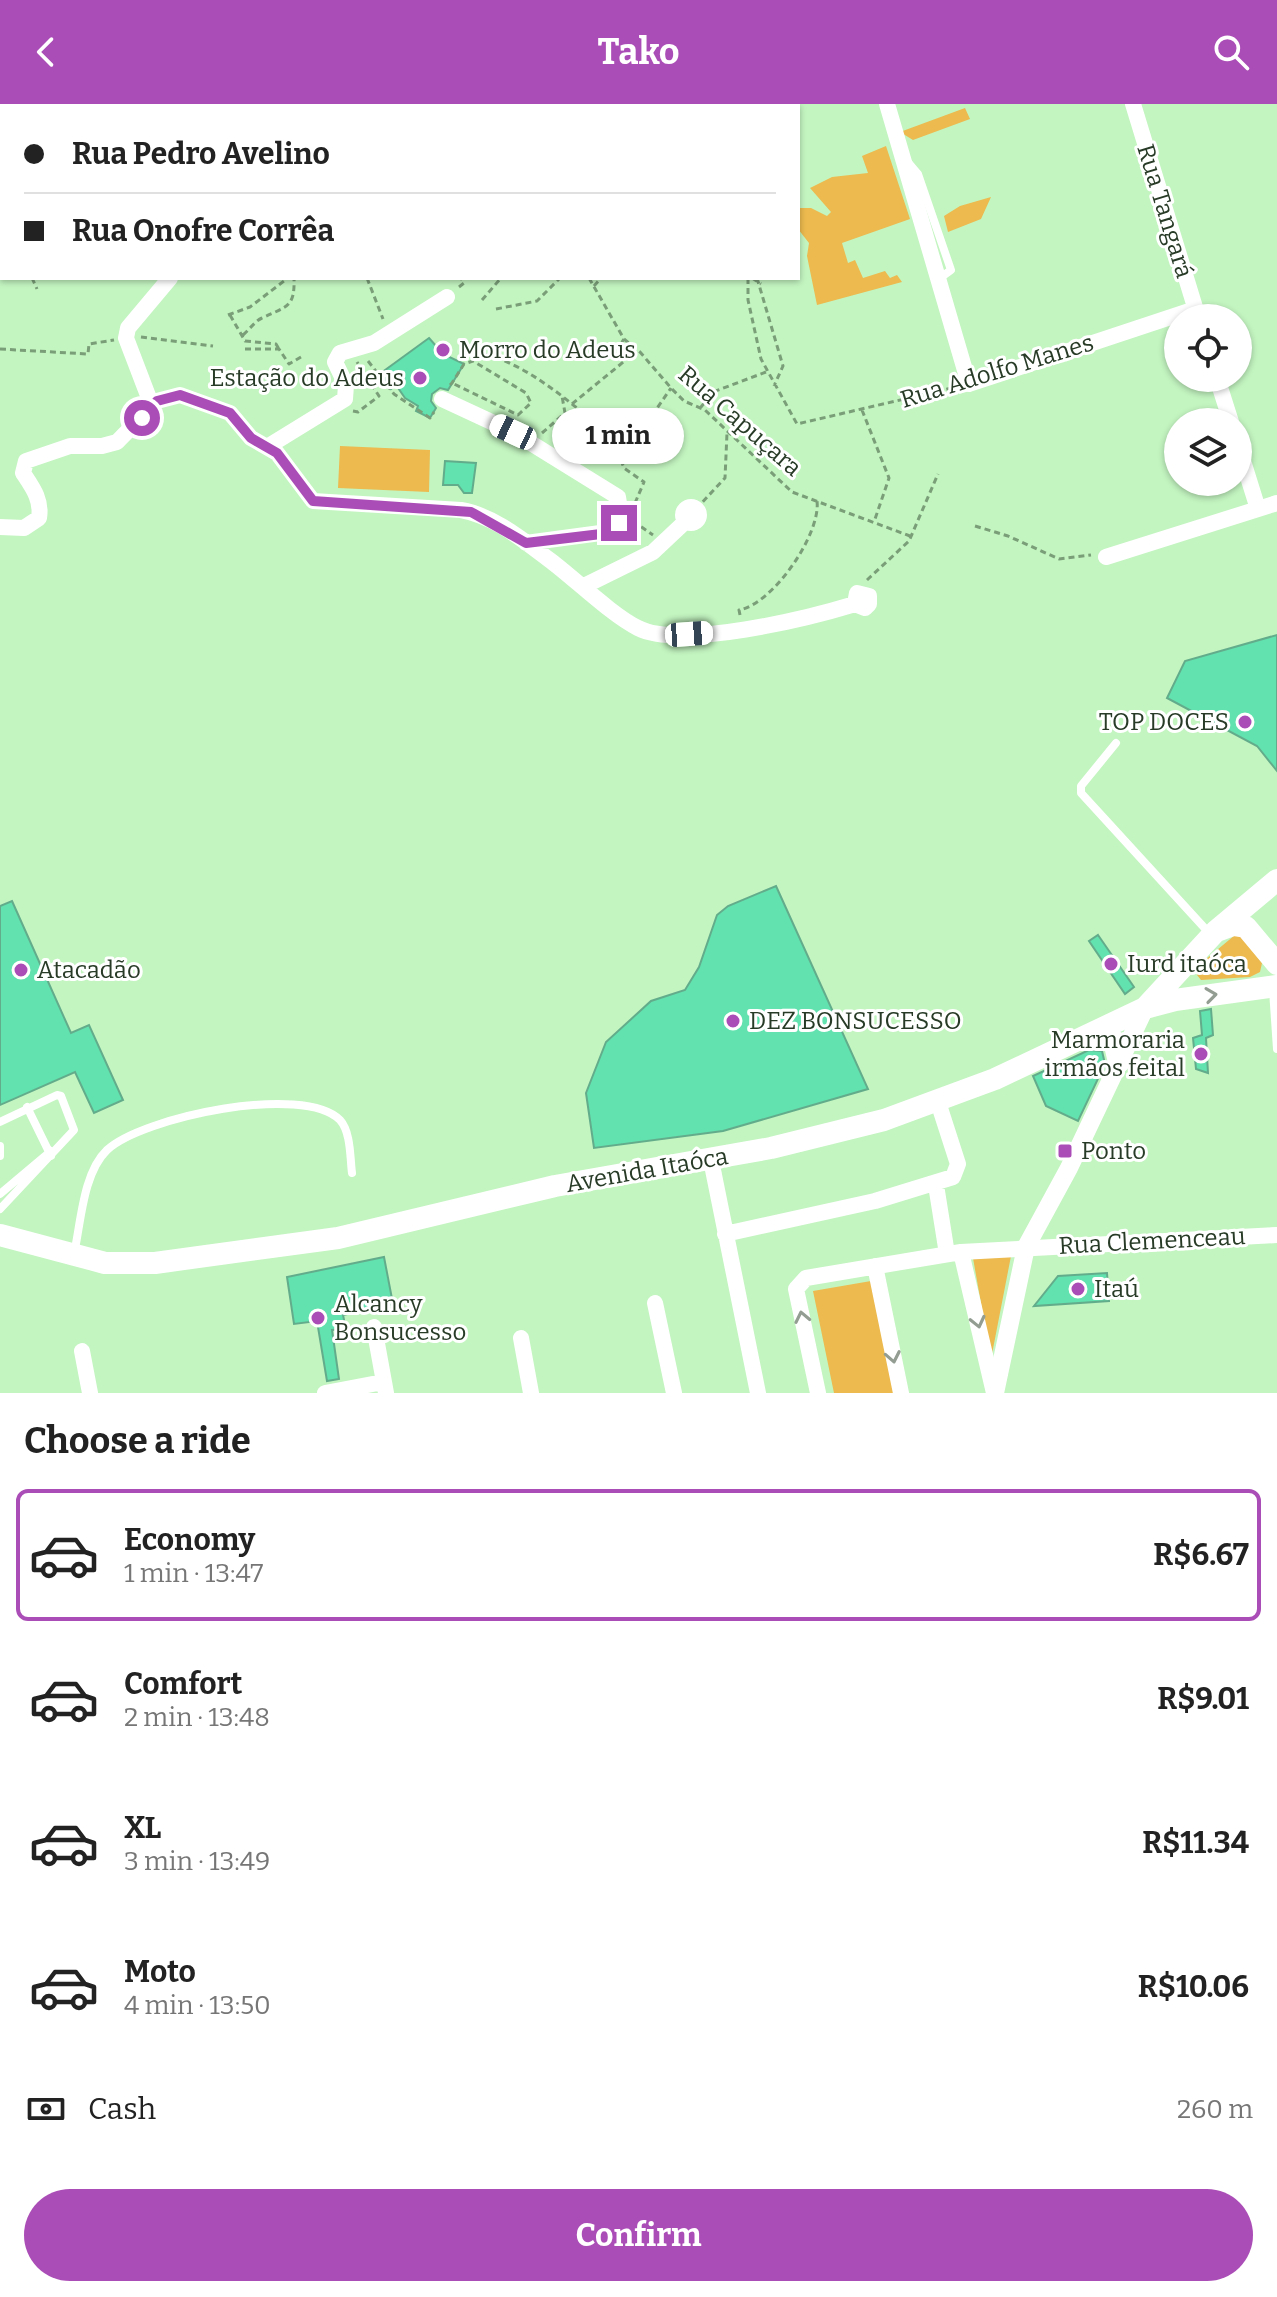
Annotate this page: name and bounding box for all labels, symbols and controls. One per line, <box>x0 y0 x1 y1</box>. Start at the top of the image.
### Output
icon: back <box>24 30 68 74</box>
text: Tako <box>598 30 679 74</box>
icon: search <box>1209 30 1253 74</box>
text: Rua Pedro Avelino <box>72 136 330 172</box>
street label: Rua Tangará <box>1131 141 1199 281</box>
text: Rua Onofre Corrêa <box>72 213 334 249</box>
map controls <box>1164 304 1252 496</box>
button: locate <box>1164 304 1252 392</box>
street label: Rua Adolfo Manes <box>897 328 1097 414</box>
place label: Morro do Adeus <box>459 336 636 364</box>
marker: Morro do Adeus <box>434 341 452 359</box>
street label: Rua Capuçara <box>673 360 807 482</box>
place label: Estação do Adeus <box>210 364 404 392</box>
marker: Estação do Adeus <box>411 369 429 387</box>
route start <box>124 400 160 436</box>
callout: 1 min <box>553 407 685 463</box>
button: layers <box>1164 408 1252 496</box>
car <box>486 411 540 453</box>
text: 1 min <box>585 420 651 451</box>
route end <box>601 505 637 541</box>
car <box>664 620 714 648</box>
place label: TOP DOCES <box>1099 708 1229 736</box>
marker: TOP DOCES <box>1236 713 1254 731</box>
place label: Iurd itaóca <box>1127 950 1247 978</box>
marker: Iurd itaóca <box>1102 955 1120 973</box>
place label: Atacadão <box>37 956 141 984</box>
marker: Atacadão <box>12 961 30 979</box>
one-way arrow <box>1204 987 1217 1004</box>
place label: DEZ BONSUCESSO <box>749 1007 962 1035</box>
marker: DEZ BONSUCESSO <box>724 1012 742 1030</box>
place label: Marmoraria irmãos feital <box>1045 1026 1185 1082</box>
marker: Marmoraria irmãos feital <box>1192 1045 1210 1063</box>
place label: Ponto <box>1081 1137 1146 1165</box>
street label: Avenida Itaóca <box>564 1142 730 1198</box>
marker: Ponto <box>1056 1142 1074 1160</box>
street label: Rua Clemenceau <box>1058 1222 1246 1260</box>
place label: Itaú <box>1094 1275 1139 1303</box>
marker: Itaú <box>1069 1280 1087 1298</box>
place label: Alcancy Bonsucesso <box>334 1290 466 1346</box>
marker: Alcancy Bonsucesso <box>309 1309 327 1327</box>
one-way arrow <box>794 1310 811 1324</box>
one-way arrow <box>968 1315 985 1329</box>
one-way arrow <box>884 1350 901 1364</box>
text: Choose a ride <box>24 1419 251 1463</box>
icon: car <box>28 1519 100 1591</box>
text: Economy <box>124 1522 255 1558</box>
text: R$6.67 <box>1153 1537 1249 1573</box>
text: 1 min · 13:47 <box>124 1558 263 1589</box>
icon: car <box>28 1663 100 1735</box>
text: Comfort <box>124 1666 242 1702</box>
text: R$9.01 <box>1157 1681 1249 1717</box>
text: 2 min · 13:48 <box>124 1702 270 1733</box>
icon: car <box>28 1807 100 1879</box>
text: XL <box>124 1810 161 1846</box>
text: R$11.34 <box>1142 1825 1249 1861</box>
text: 3 min · 13:49 <box>124 1846 270 1877</box>
icon: car <box>28 1951 100 2023</box>
text: Moto <box>124 1954 196 1990</box>
text: R$10.06 <box>1138 1969 1249 2005</box>
text: 4 min · 13:50 <box>124 1990 271 2021</box>
icon: cash <box>24 2087 68 2131</box>
text: Cash <box>88 2091 156 2127</box>
text: 260 m <box>1177 2094 1253 2125</box>
button: Confirm <box>24 2189 1253 2281</box>

